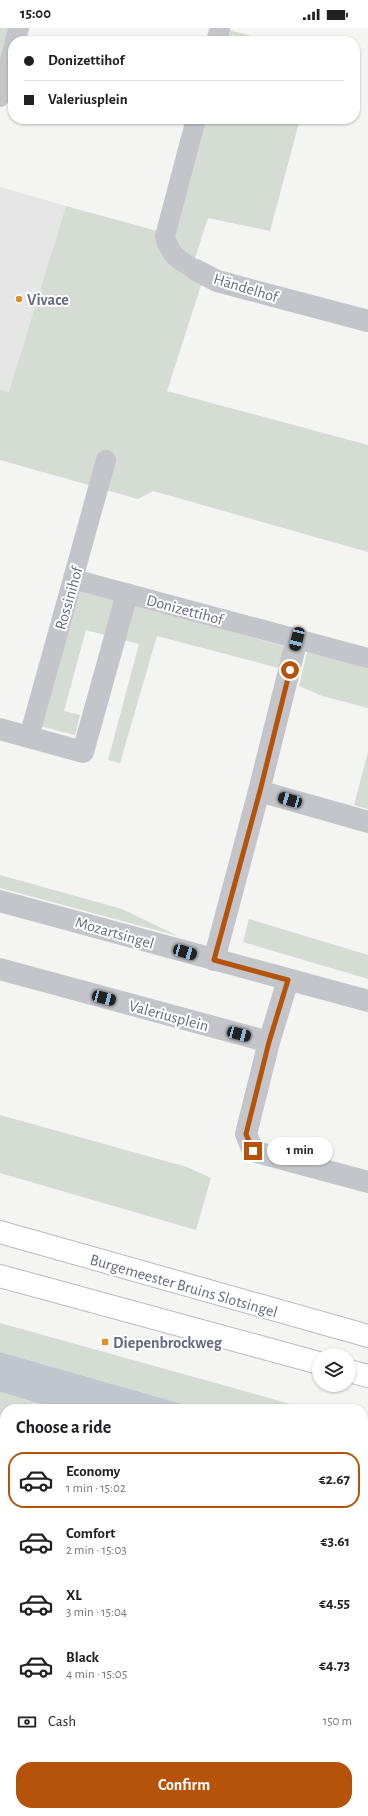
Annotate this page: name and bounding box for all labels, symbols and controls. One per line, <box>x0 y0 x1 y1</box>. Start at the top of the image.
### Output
text: 15:00 <box>20 6 51 21</box>
text: Donizettihof <box>48 53 124 68</box>
text: Valeriusplein <box>48 92 128 107</box>
street label: Händelhof <box>212 271 281 306</box>
place label: Vivace <box>27 292 69 308</box>
marker: Vivace <box>14 294 24 304</box>
street label: Rossinihof <box>52 564 86 632</box>
street label: Donizettihof <box>145 592 226 628</box>
car <box>288 626 306 652</box>
route start <box>281 661 299 679</box>
car <box>277 791 303 809</box>
street label: Mozartsingel <box>73 914 156 952</box>
car <box>172 943 198 961</box>
car <box>91 989 117 1007</box>
street label: Valeriusplein <box>127 998 210 1034</box>
car <box>226 1025 252 1043</box>
callout: 1 min <box>267 1137 333 1165</box>
route end <box>244 1142 262 1160</box>
text: 1 min <box>286 1144 314 1157</box>
street label: Burgemeester Bruins Slotsingel <box>88 1251 279 1320</box>
place label: Diepenbrockweg <box>113 1335 223 1351</box>
marker: Diepenbrockweg <box>100 1337 110 1347</box>
map controls <box>312 1348 356 1392</box>
button: layers <box>312 1348 356 1392</box>
text: Choose a ride <box>16 1419 111 1437</box>
icon: car <box>18 1462 54 1498</box>
text: Economy <box>66 1464 120 1479</box>
text: €2.67 <box>319 1472 350 1487</box>
text: 1 min · 15:02 <box>66 1482 126 1495</box>
icon: car <box>18 1524 54 1560</box>
text: Comfort <box>66 1526 115 1541</box>
text: €3.61 <box>320 1534 350 1549</box>
text: 2 min · 15:03 <box>66 1544 127 1557</box>
icon: car <box>18 1586 54 1622</box>
text: XL <box>66 1588 82 1603</box>
text: €4.55 <box>319 1596 350 1611</box>
text: 3 min · 15:04 <box>66 1606 127 1619</box>
icon: car <box>18 1648 54 1684</box>
text: Black <box>66 1650 99 1665</box>
text: €4.73 <box>319 1658 350 1673</box>
text: 4 min · 15:05 <box>66 1668 127 1681</box>
icon: cash <box>16 1711 38 1733</box>
text: Cash <box>48 1714 76 1729</box>
text: 150 m <box>323 1715 352 1728</box>
button: Confirm <box>16 1762 352 1808</box>

